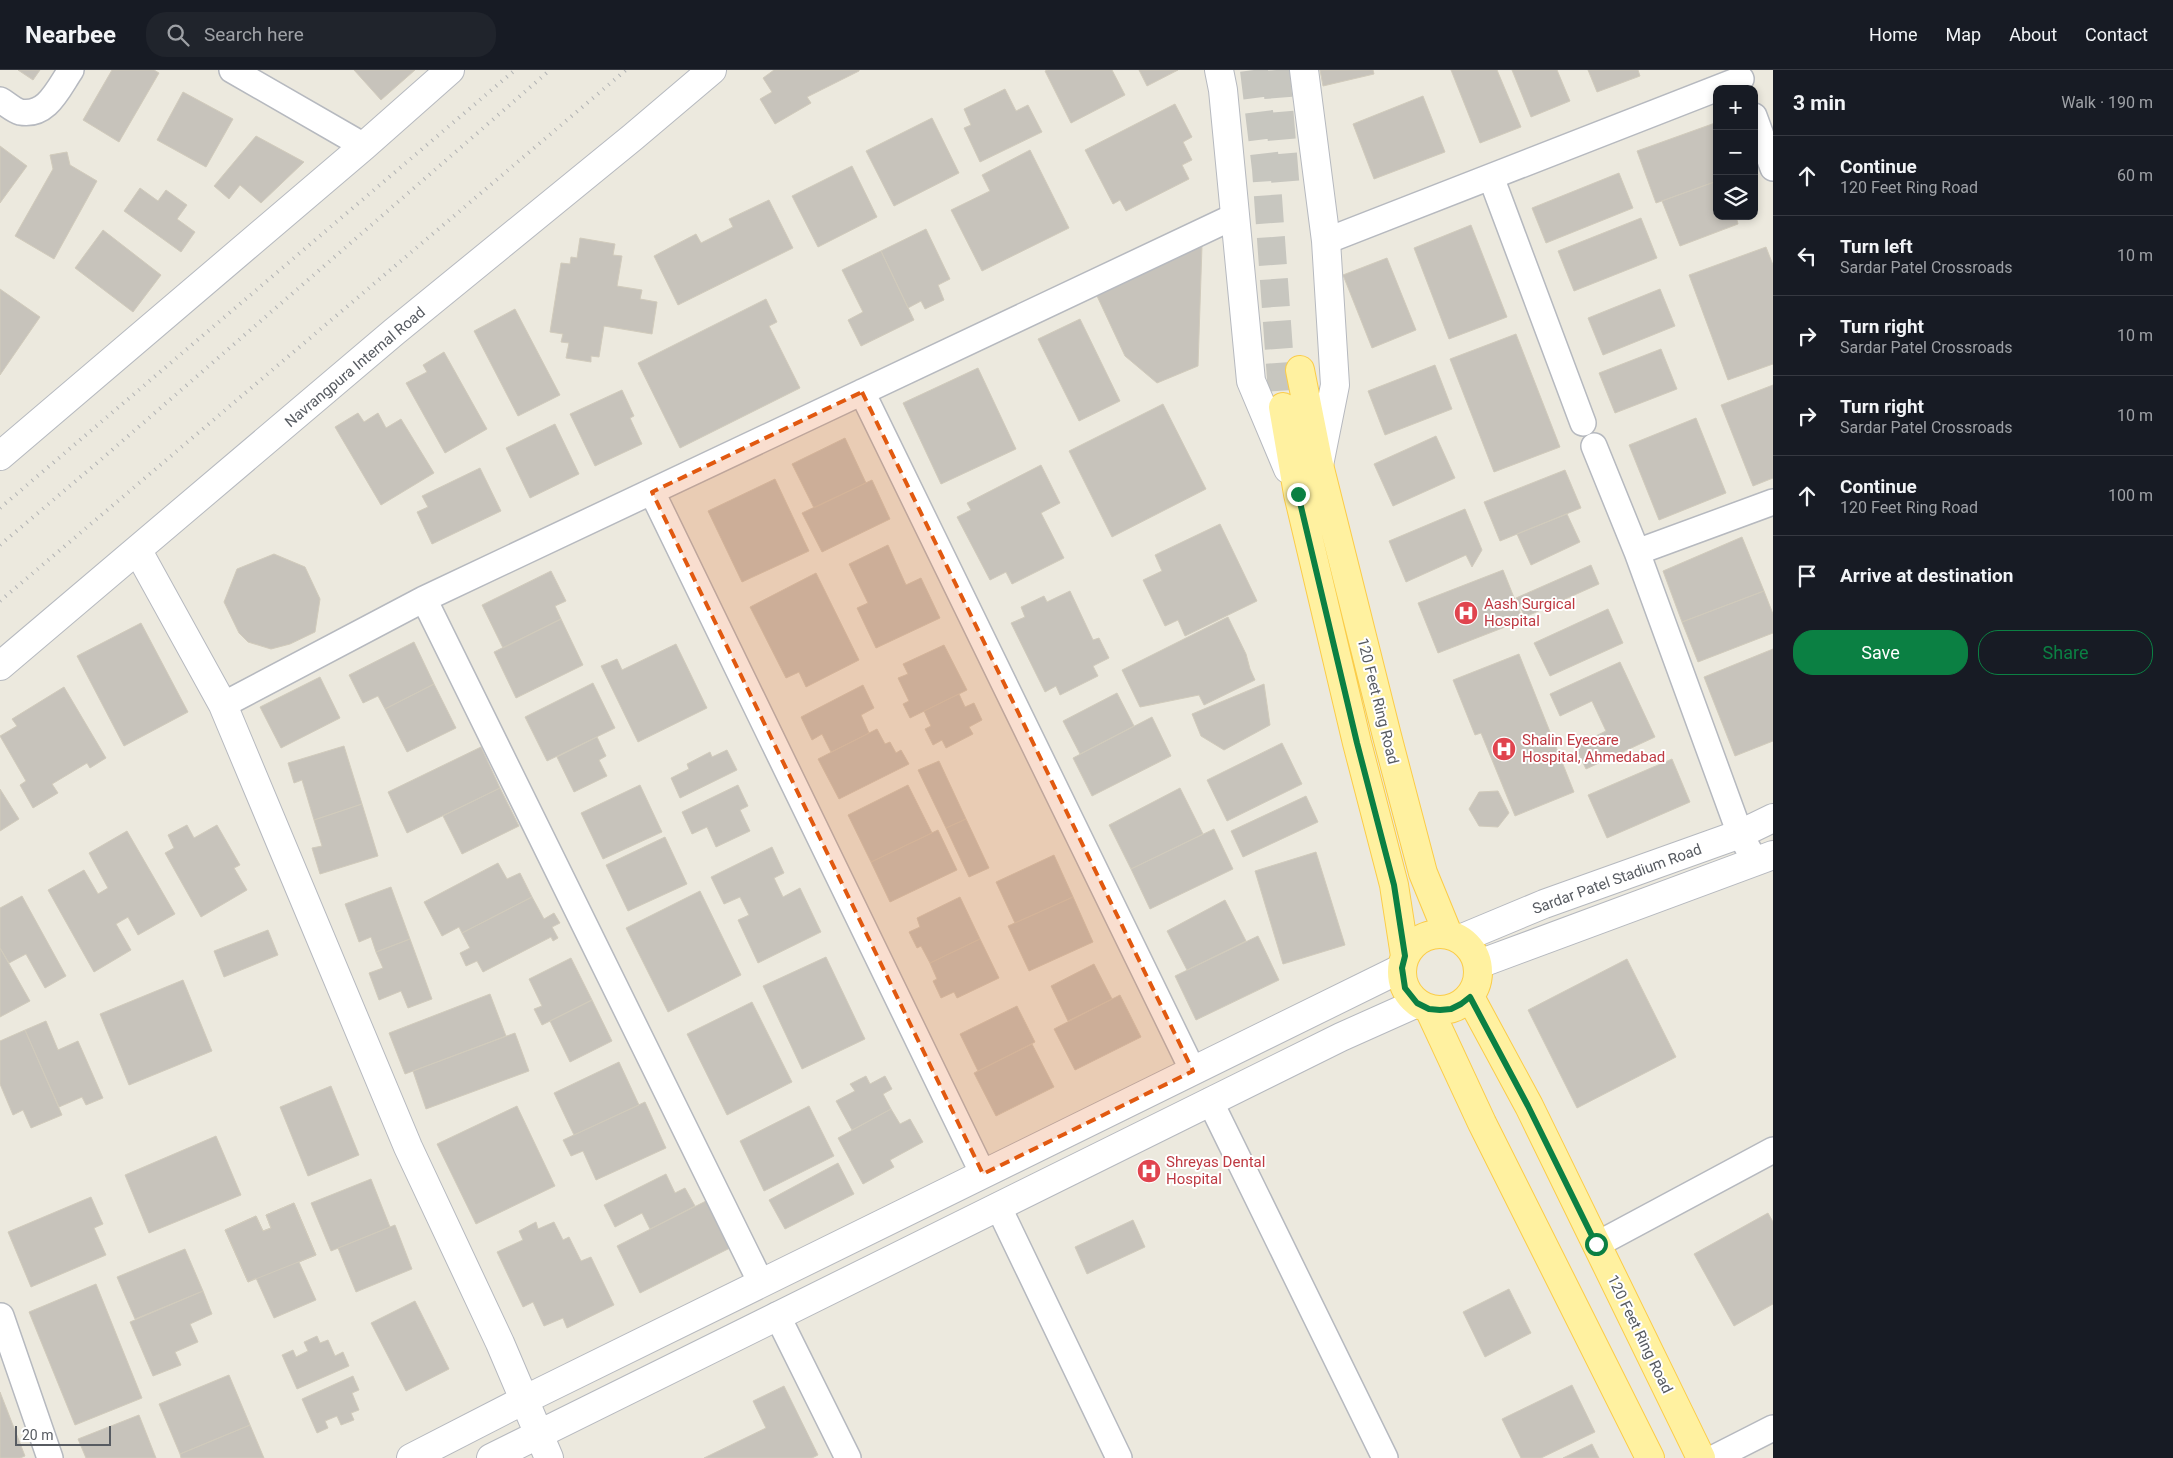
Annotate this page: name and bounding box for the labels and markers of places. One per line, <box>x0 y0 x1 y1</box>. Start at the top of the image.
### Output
place label: Aash Surgical Hospital <box>1484 595 1576 630</box>
hospital icon: Aash Surgical Hospital <box>1453 600 1479 626</box>
place label: Shalin Eyecare Hospital, Ahmedabad <box>1522 731 1665 766</box>
hospital icon: Shalin Eyecare Hospital, Ahmedabad <box>1491 736 1517 762</box>
place label: Shreyas Dental Hospital <box>1166 1153 1265 1188</box>
hospital icon: Shreyas Dental Hospital <box>1136 1158 1162 1184</box>

